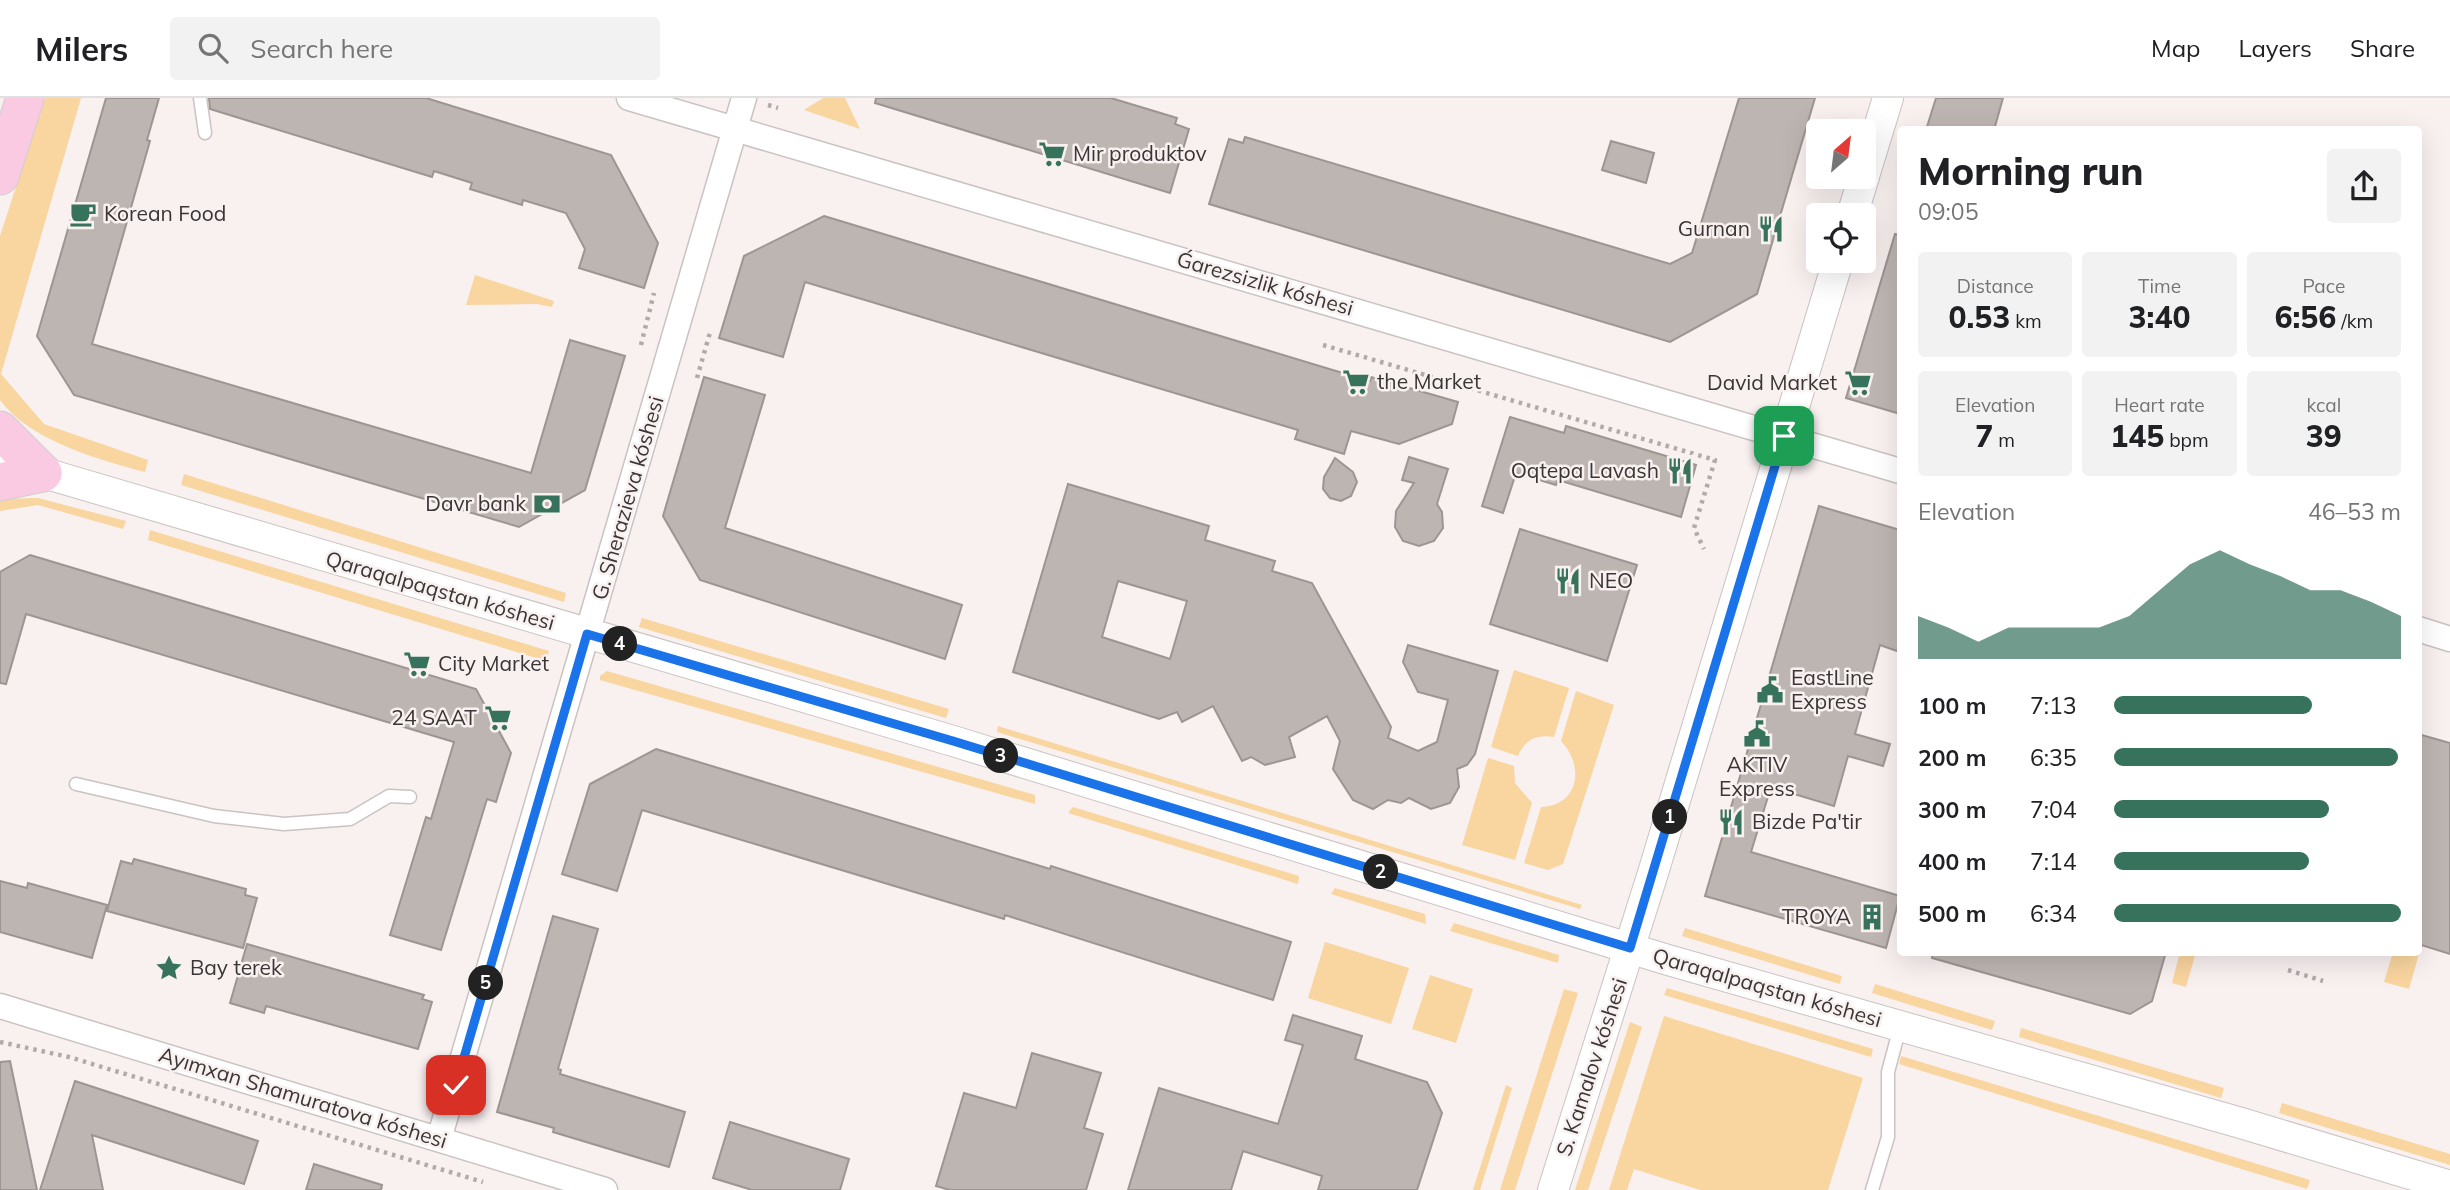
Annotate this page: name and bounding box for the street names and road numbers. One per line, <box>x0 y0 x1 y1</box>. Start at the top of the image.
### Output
street label: Ǵarezsizlik kóshesi <box>1174 245 1356 321</box>
street label: G. Sherazieva kóshesi <box>585 393 669 603</box>
street label: Qaraqalpaqstan kóshesi <box>323 545 558 635</box>
street label: Qaraqalpaqstan kóshesi <box>1650 942 1885 1032</box>
street label: S. Kamalov kóshesi <box>1550 974 1632 1159</box>
street label: Ayımxan Shamuratova kóshesi <box>156 1041 450 1153</box>

